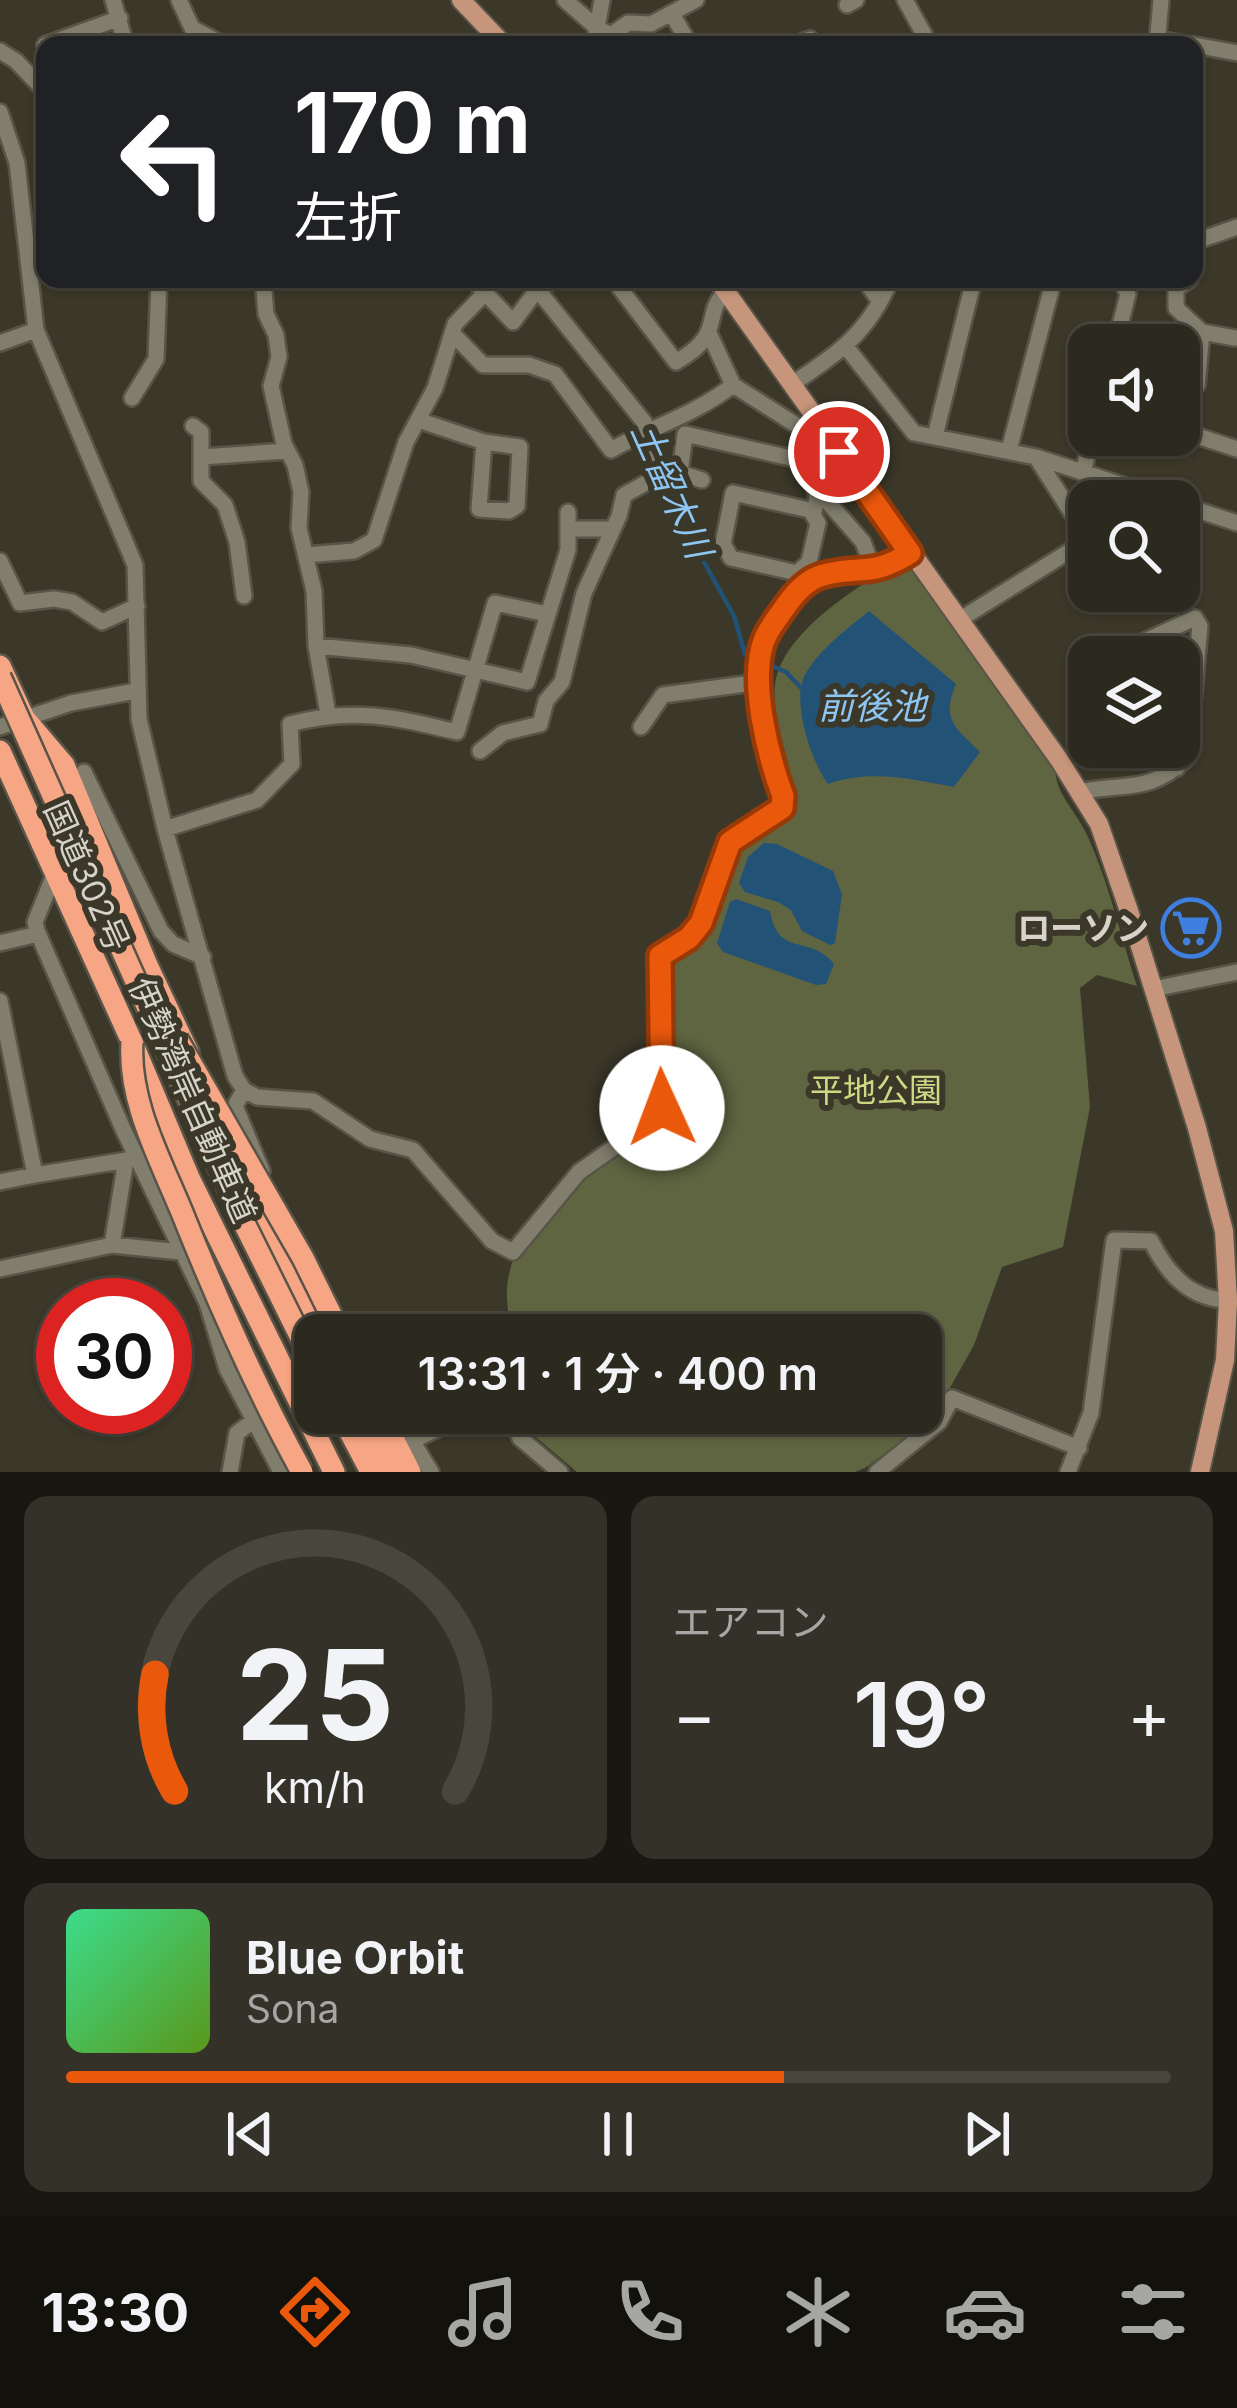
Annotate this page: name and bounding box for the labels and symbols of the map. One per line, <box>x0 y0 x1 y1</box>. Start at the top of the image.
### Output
pin <box>788 401 890 503</box>
water label: 土留木川 <box>623 415 723 568</box>
water label: 前後池 <box>818 684 929 728</box>
street label: 国道302号 <box>36 795 138 957</box>
supermarket icon: ローソン <box>1160 897 1222 959</box>
place label: ローソン <box>1017 908 1149 948</box>
street label: 伊勢湾岸自動車道 <box>121 971 265 1229</box>
position arrow <box>599 1045 725 1171</box>
park label: 平地公園 <box>810 1070 942 1110</box>
speed limit sign: 30 <box>36 1278 192 1434</box>

